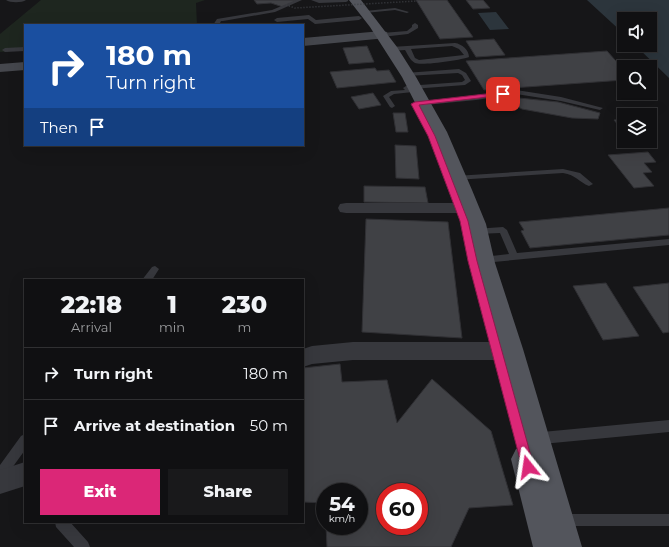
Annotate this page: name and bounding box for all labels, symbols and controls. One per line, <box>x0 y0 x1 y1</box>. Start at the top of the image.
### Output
map controls <box>617 12 657 148</box>
button: sound <box>617 12 657 52</box>
text: 180 m <box>106 38 192 72</box>
icon: right <box>40 40 92 92</box>
button: search <box>617 60 657 100</box>
text: Turn right <box>106 72 196 94</box>
pin <box>486 77 520 111</box>
icon: arrive <box>492 83 514 105</box>
button: layers <box>617 108 657 148</box>
icon: arrive <box>86 116 108 138</box>
text: Then <box>40 118 78 137</box>
text: 22:18 <box>61 290 122 319</box>
text: 1 <box>167 290 177 319</box>
text: 230 <box>222 290 267 319</box>
text: Arrival <box>71 319 112 335</box>
text: min <box>159 319 185 335</box>
text: m <box>238 319 251 335</box>
icon: right <box>40 363 62 385</box>
text: Turn right <box>74 364 153 383</box>
text: 180 m <box>243 364 288 383</box>
icon: arrive <box>40 415 62 437</box>
text: Arrive at destination <box>74 416 235 435</box>
text: 50 m <box>250 416 288 435</box>
position arrow <box>507 446 549 488</box>
button: Exit <box>40 469 160 515</box>
button: Share <box>168 469 288 515</box>
speed limit sign: 60 <box>376 483 428 535</box>
text: 54 <box>329 492 355 516</box>
text: km/h <box>329 512 355 525</box>

